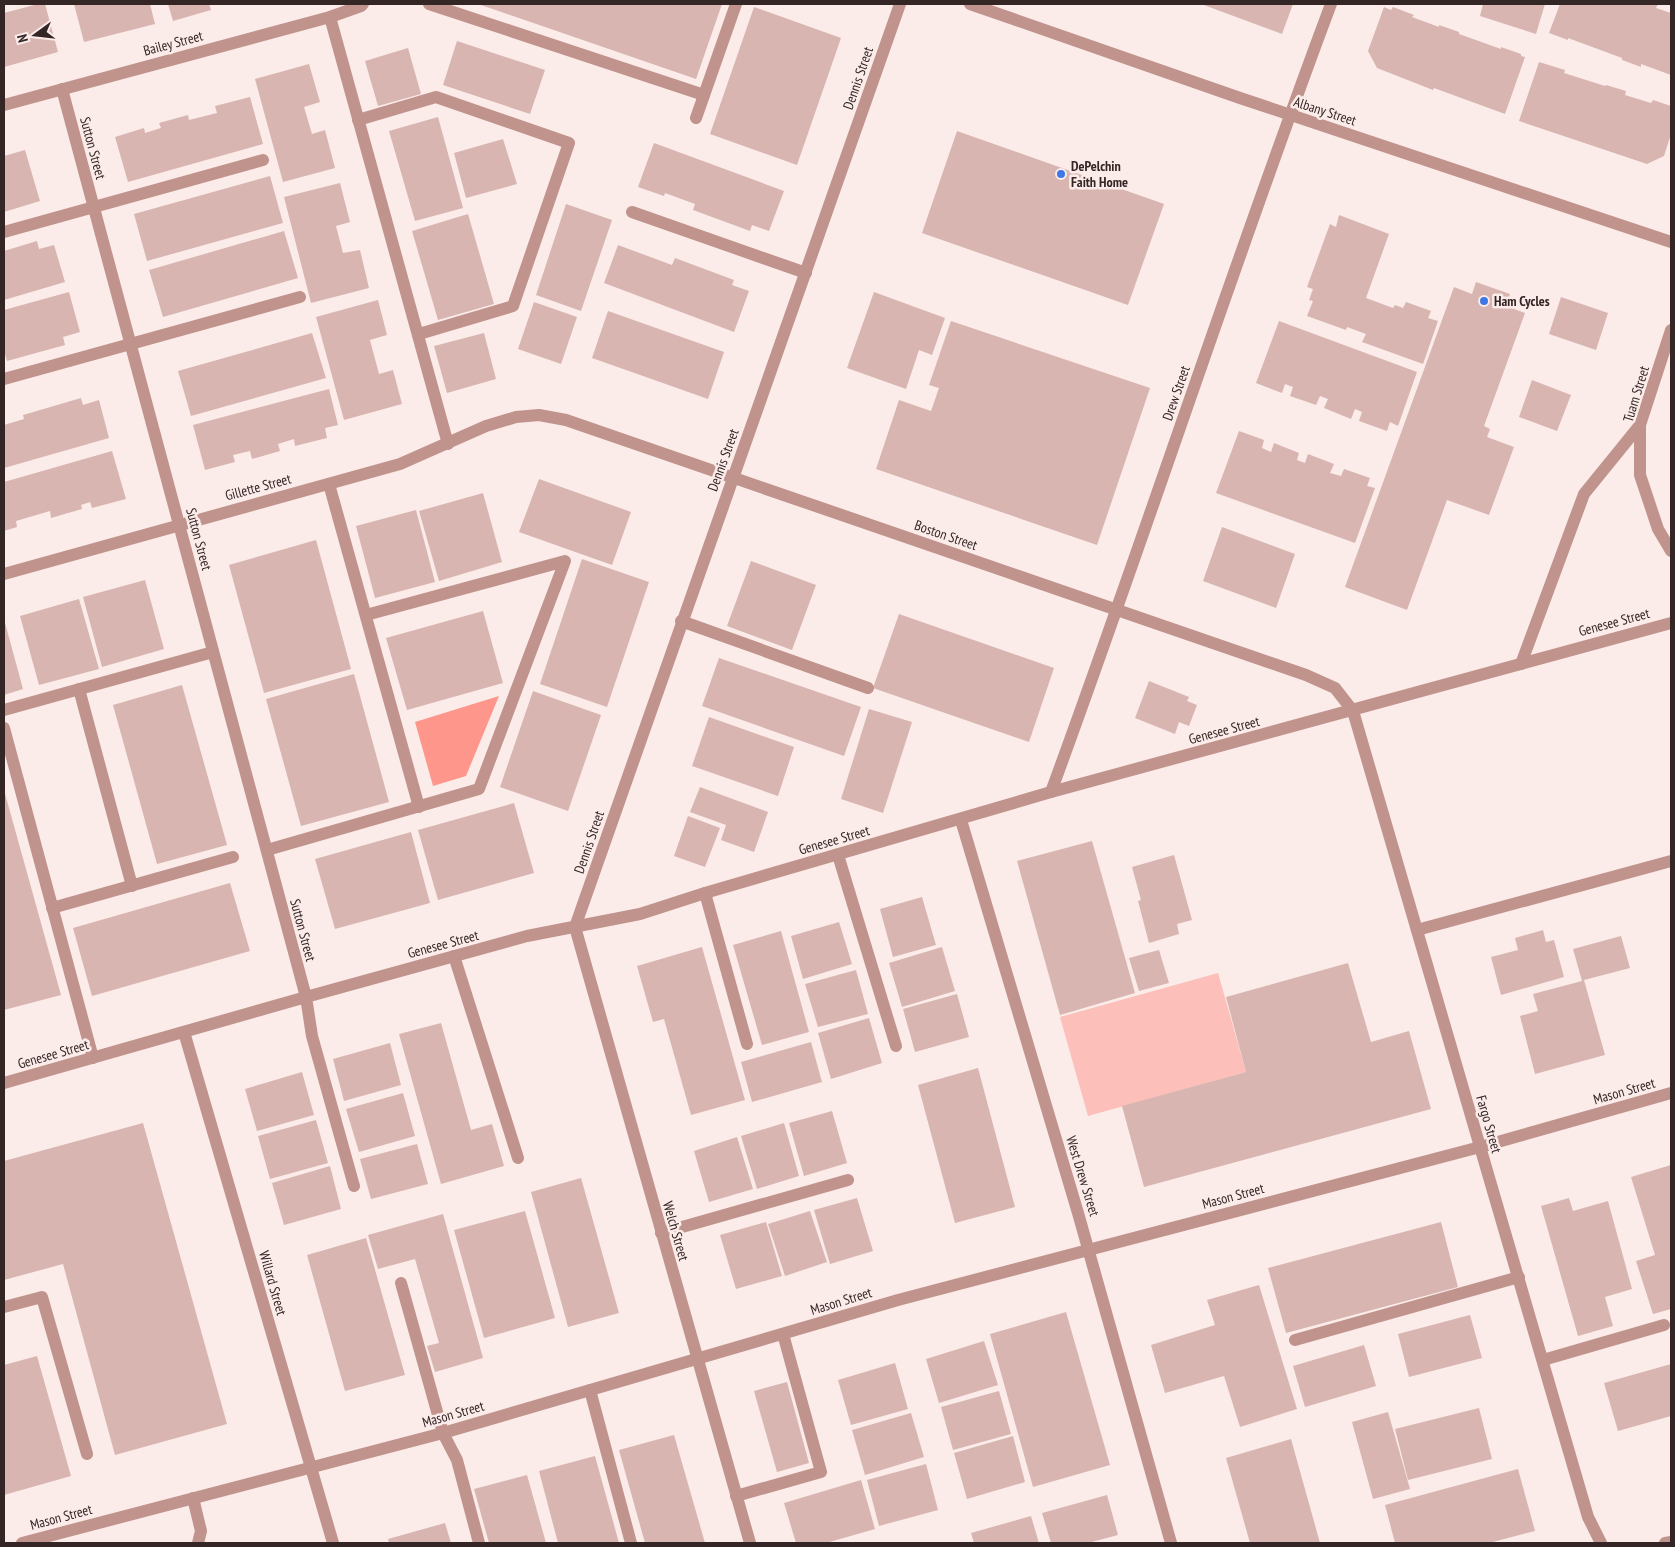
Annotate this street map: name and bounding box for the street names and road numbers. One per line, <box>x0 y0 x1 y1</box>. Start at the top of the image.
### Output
street label: Bailey Street <box>141 26 205 60</box>
street label: Dennis Street <box>839 44 877 112</box>
street label: Albany Street <box>1292 92 1359 130</box>
street label: Sutton Street <box>76 115 110 181</box>
street label: Drew Street <box>1158 363 1194 423</box>
street label: Tuam Street <box>1619 364 1653 424</box>
street label: Dennis Street <box>703 426 743 494</box>
street label: Gillette Street <box>223 470 293 504</box>
street label: Sutton Street <box>182 506 216 572</box>
street label: Boston Street <box>912 516 980 554</box>
street label: Genesee Street <box>1577 604 1652 640</box>
street label: Genesee Street <box>1187 712 1262 748</box>
street label: Dennis Street <box>570 808 608 876</box>
street label: Genesee Street <box>797 821 872 859</box>
street label: Sutton Street <box>286 897 320 963</box>
street label: Genesee Street <box>406 926 481 962</box>
street label: Genesee Street <box>16 1035 91 1073</box>
street label: Mason Street <box>1591 1074 1657 1108</box>
street label: Fargo Street <box>1472 1093 1506 1155</box>
street label: West Drew Street <box>1062 1134 1104 1218</box>
street label: Mason Street <box>1200 1179 1266 1213</box>
street label: Welch Street <box>659 1199 693 1263</box>
street label: Willard Street <box>255 1249 291 1318</box>
street label: Mason Street <box>808 1283 874 1319</box>
street label: Mason Street <box>420 1397 486 1431</box>
street label: Mason Street <box>28 1500 94 1534</box>

